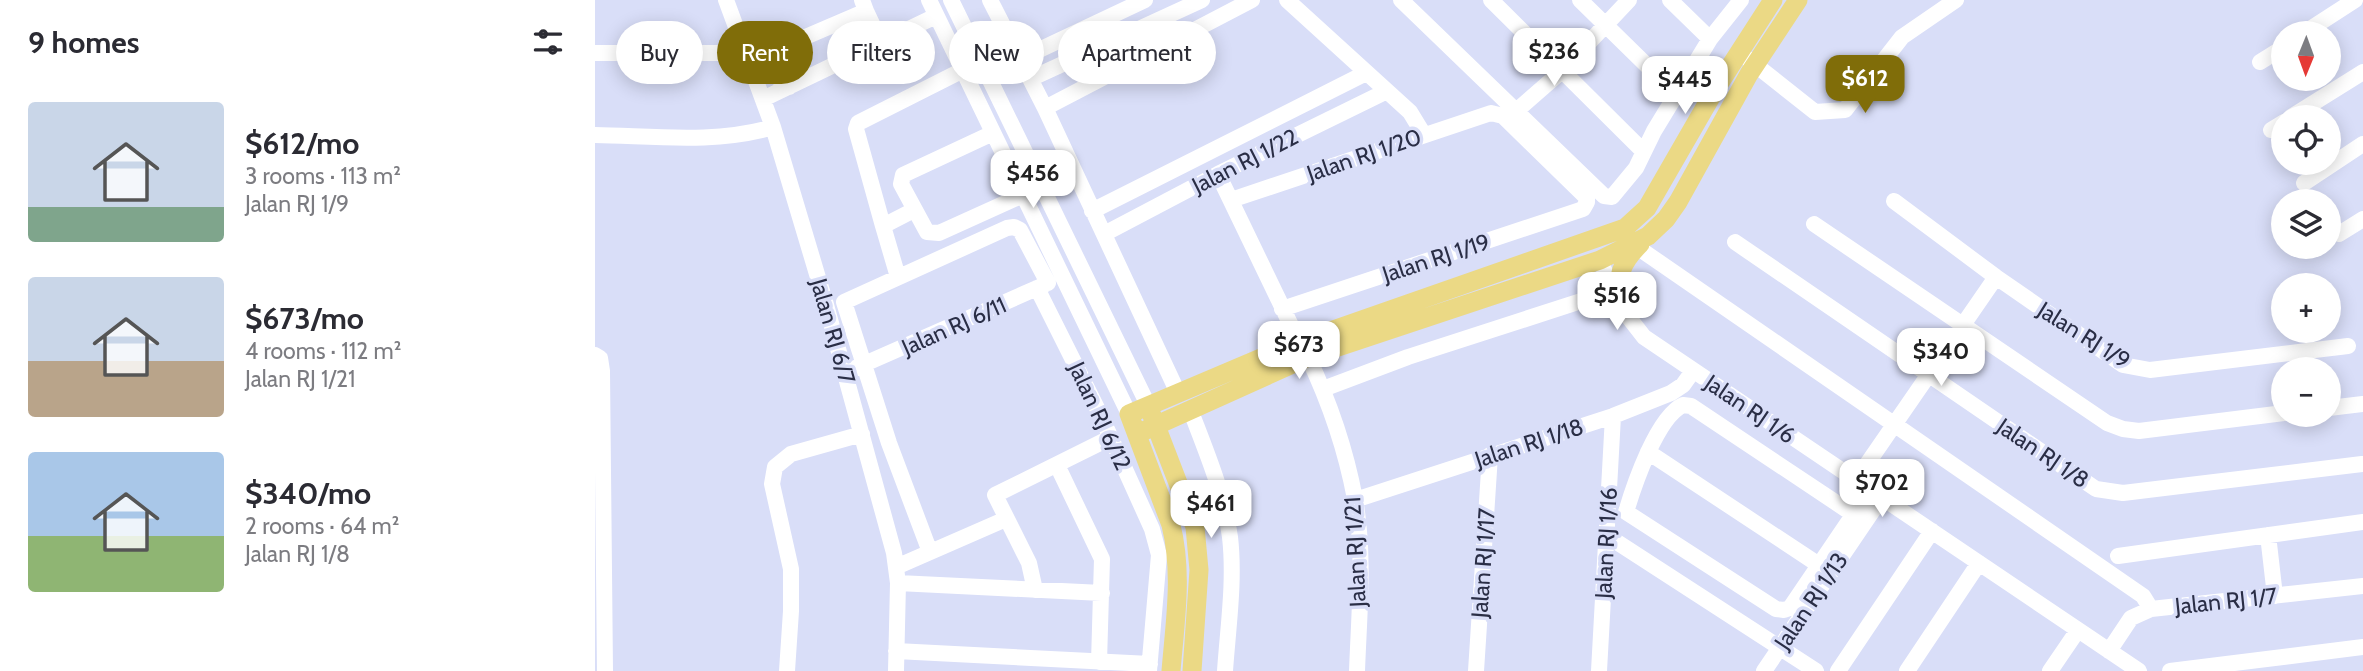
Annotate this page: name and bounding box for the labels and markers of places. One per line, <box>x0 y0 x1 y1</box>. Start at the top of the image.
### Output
pin: $236 <box>1513 28 1595 88</box>
pin: $612 <box>1824 55 1906 115</box>
pin: $445 <box>1644 57 1726 116</box>
pin: $456 <box>992 150 1074 210</box>
pin: $516 <box>1576 272 1658 332</box>
pin: $673 <box>1258 322 1340 381</box>
pin: $340 <box>1900 328 1982 388</box>
pin: $702 <box>1841 460 1923 519</box>
pin: $461 <box>1170 480 1252 540</box>

